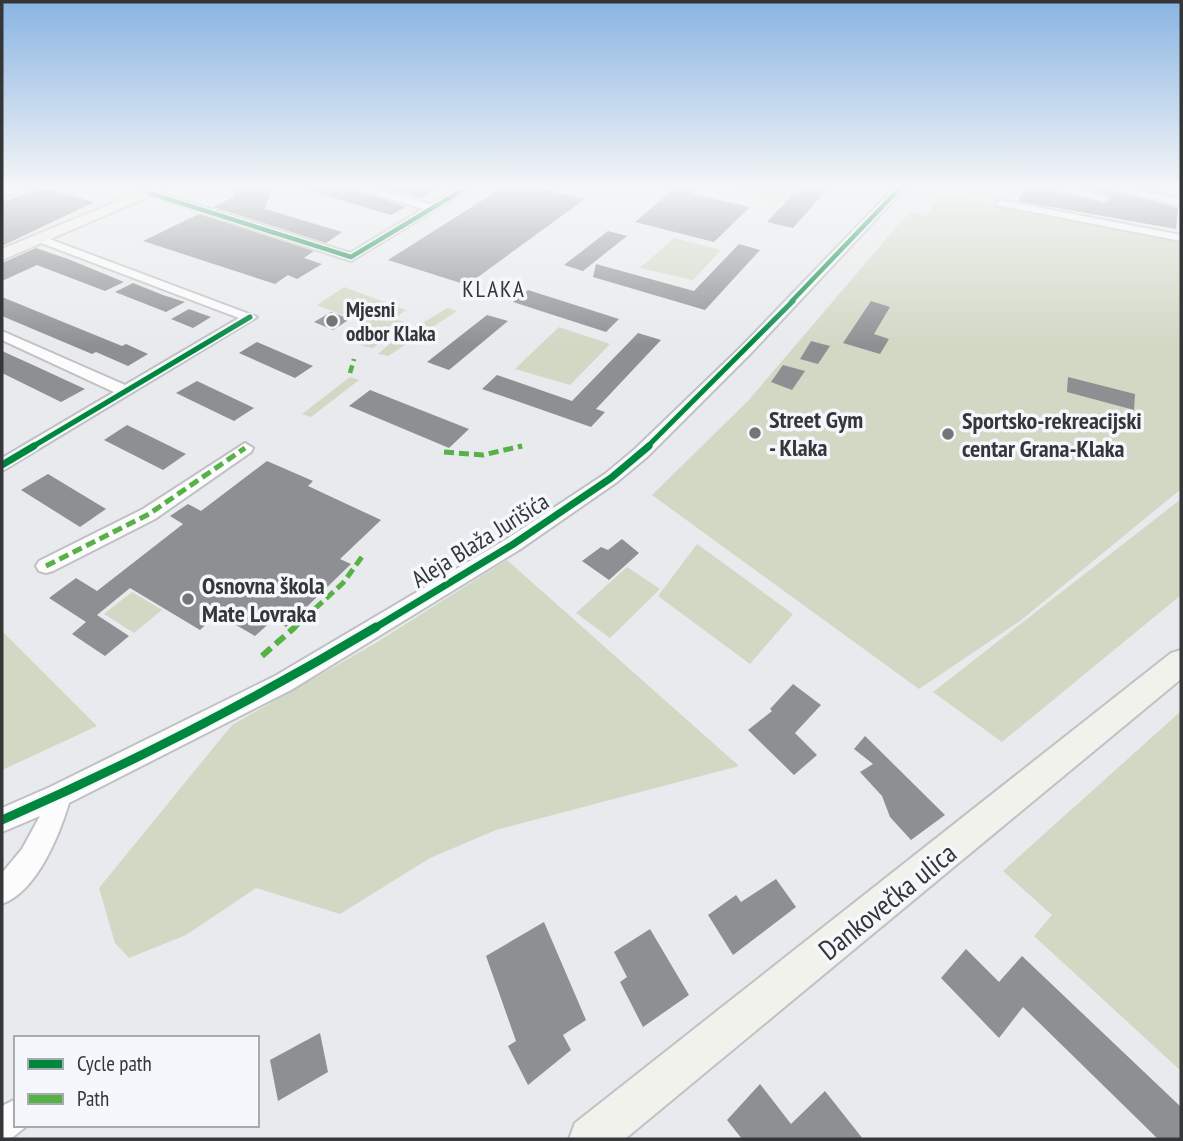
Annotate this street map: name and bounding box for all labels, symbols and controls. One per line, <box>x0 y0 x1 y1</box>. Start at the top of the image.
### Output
district label: KLAKA <box>462 274 526 303</box>
place label: Mjesni odbor Klaka <box>346 296 436 347</box>
marker: Mjesni odbor Klaka <box>324 313 340 329</box>
place label: Street Gym - Klaka <box>769 404 863 463</box>
place label: Sportsko-rekreacijski centar Grana-Klaka <box>962 405 1142 464</box>
marker: Street Gym - Klaka <box>747 425 763 441</box>
marker: Sportsko-rekreacijski centar Grana-Klaka <box>940 426 956 442</box>
street label: Aleja Blaža Jurišića <box>406 486 554 594</box>
place label: Osnovna škola Mate Lovraka <box>202 570 325 629</box>
marker: Osnovna škola Mate Lovraka <box>180 591 196 607</box>
street label: Dankovečka ulica <box>811 834 963 968</box>
legend <box>14 1036 259 1127</box>
text: Cycle path <box>77 1050 152 1077</box>
text: Path <box>77 1085 109 1112</box>

